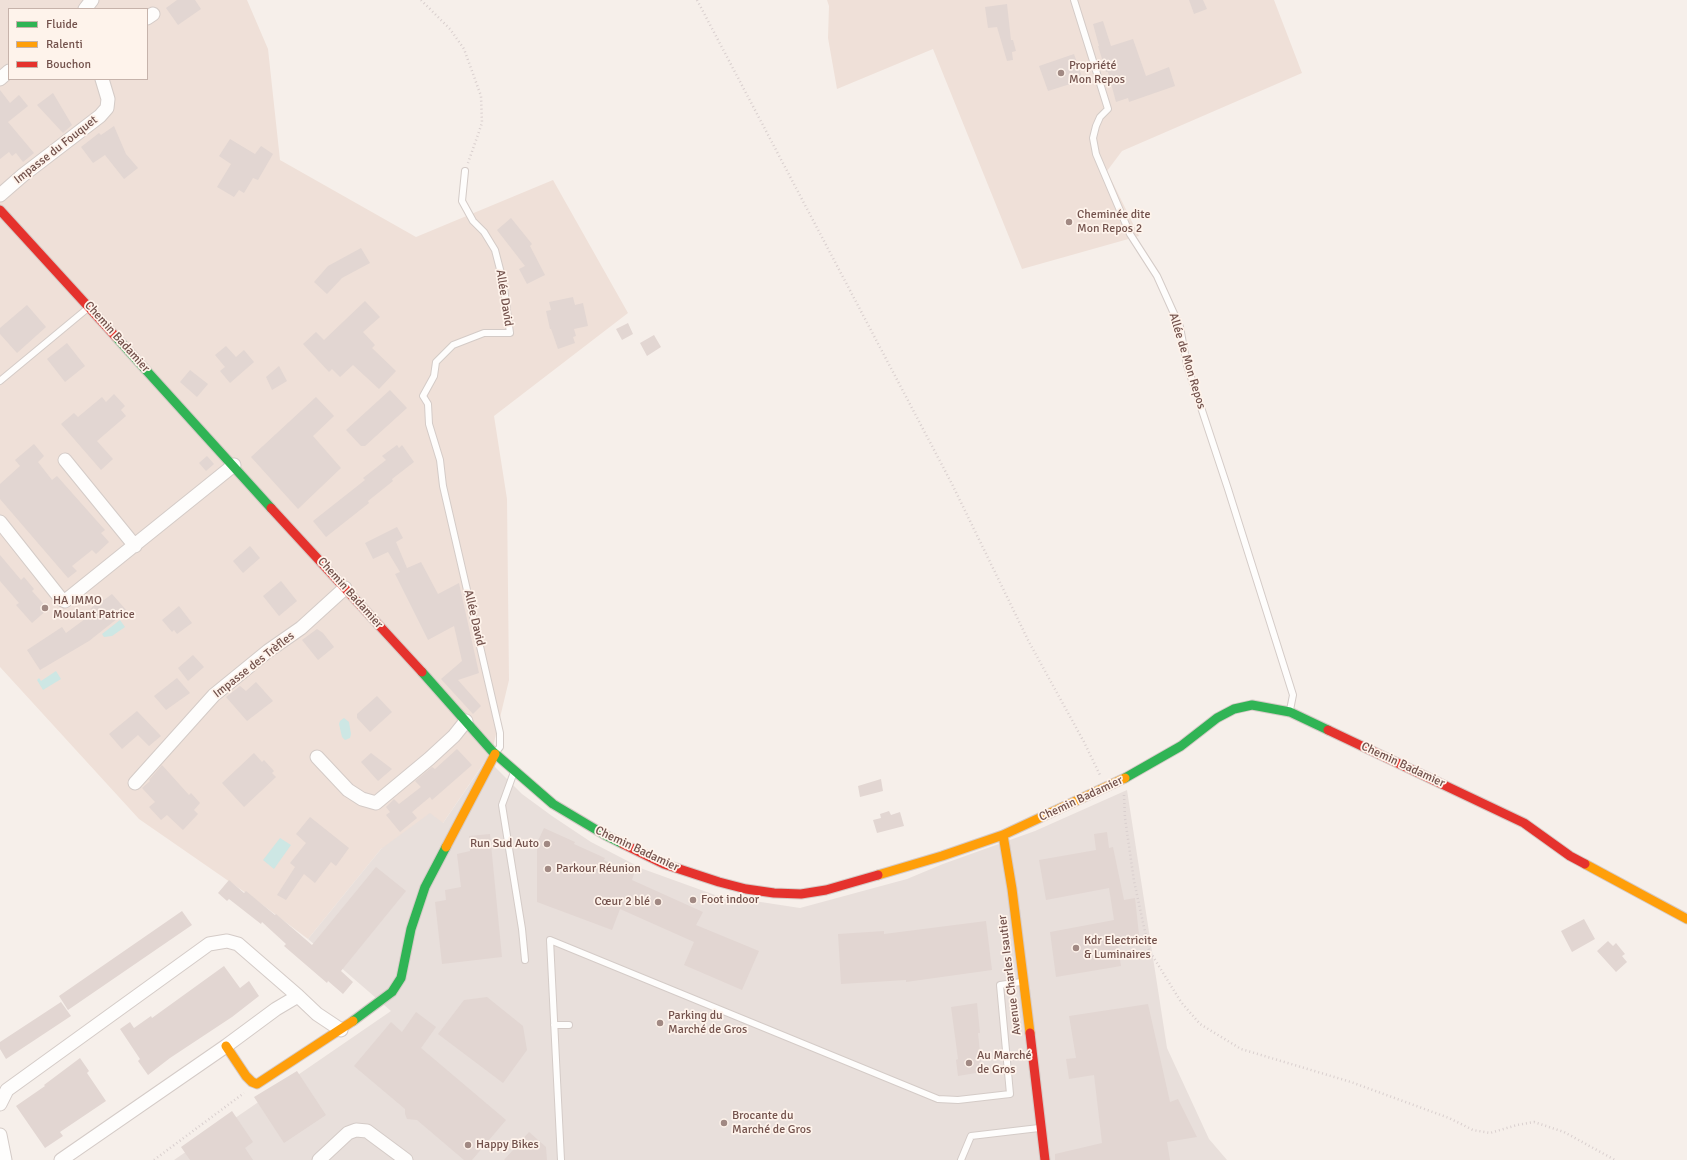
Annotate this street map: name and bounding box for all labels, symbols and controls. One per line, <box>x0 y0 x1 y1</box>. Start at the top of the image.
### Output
legend <box>8 8 148 80</box>
text: Fluide <box>46 17 78 32</box>
text: Ralenti <box>46 37 83 52</box>
text: Bouchon <box>46 57 91 72</box>
place label: Propriété Mon Repos <box>1069 59 1125 87</box>
marker: Propriété Mon Repos <box>1056 68 1066 78</box>
street label: Impasse du Fouquet <box>11 113 101 187</box>
place label: Cheminée dite Mon Repos 2 <box>1077 208 1150 236</box>
marker: Cheminée dite Mon Repos 2 <box>1064 217 1074 227</box>
street label: Allée David <box>492 269 516 327</box>
street label: Chemin Badamier <box>81 298 153 376</box>
street label: Allée de Mon Repos <box>1166 311 1208 411</box>
street label: Chemin Badamier <box>314 554 386 632</box>
street label: Allée David <box>461 589 487 647</box>
place label: HA IMMO Moulant Patrice <box>53 594 135 622</box>
marker: HA IMMO Moulant Patrice <box>40 603 50 613</box>
street label: Impasse des Trèfles <box>211 629 297 701</box>
street label: Chemin Badamier <box>1359 739 1447 791</box>
street label: Chemin Badamier <box>1037 773 1125 825</box>
street label: Chemin Badamier <box>593 823 681 875</box>
place label: Run Sud Auto <box>470 837 539 851</box>
marker: Run Sud Auto <box>542 839 552 849</box>
place label: Parkour Réunion <box>556 862 641 876</box>
marker: Parkour Réunion <box>543 864 553 874</box>
place label: Foot indoor <box>701 893 759 907</box>
place label: Cœur 2 blé <box>594 895 650 909</box>
marker: Foot indoor <box>688 895 698 905</box>
marker: Cœur 2 blé <box>653 897 663 907</box>
street label: Avenue Charles Isautier <box>995 914 1025 1036</box>
place label: Kdr Electricite & Luminaires <box>1084 934 1157 962</box>
marker: Kdr Electricite & Luminaires <box>1071 943 1081 953</box>
place label: Parking du Marché de Gros <box>668 1009 747 1037</box>
marker: Parking du Marché de Gros <box>655 1018 665 1028</box>
place label: Au Marché de Gros <box>977 1049 1032 1077</box>
marker: Au Marché de Gros <box>964 1058 974 1068</box>
place label: Brocante du Marché de Gros <box>732 1109 811 1137</box>
marker: Brocante du Marché de Gros <box>719 1118 729 1128</box>
place label: Happy Bikes <box>476 1138 539 1152</box>
marker: Happy Bikes <box>463 1140 473 1150</box>

